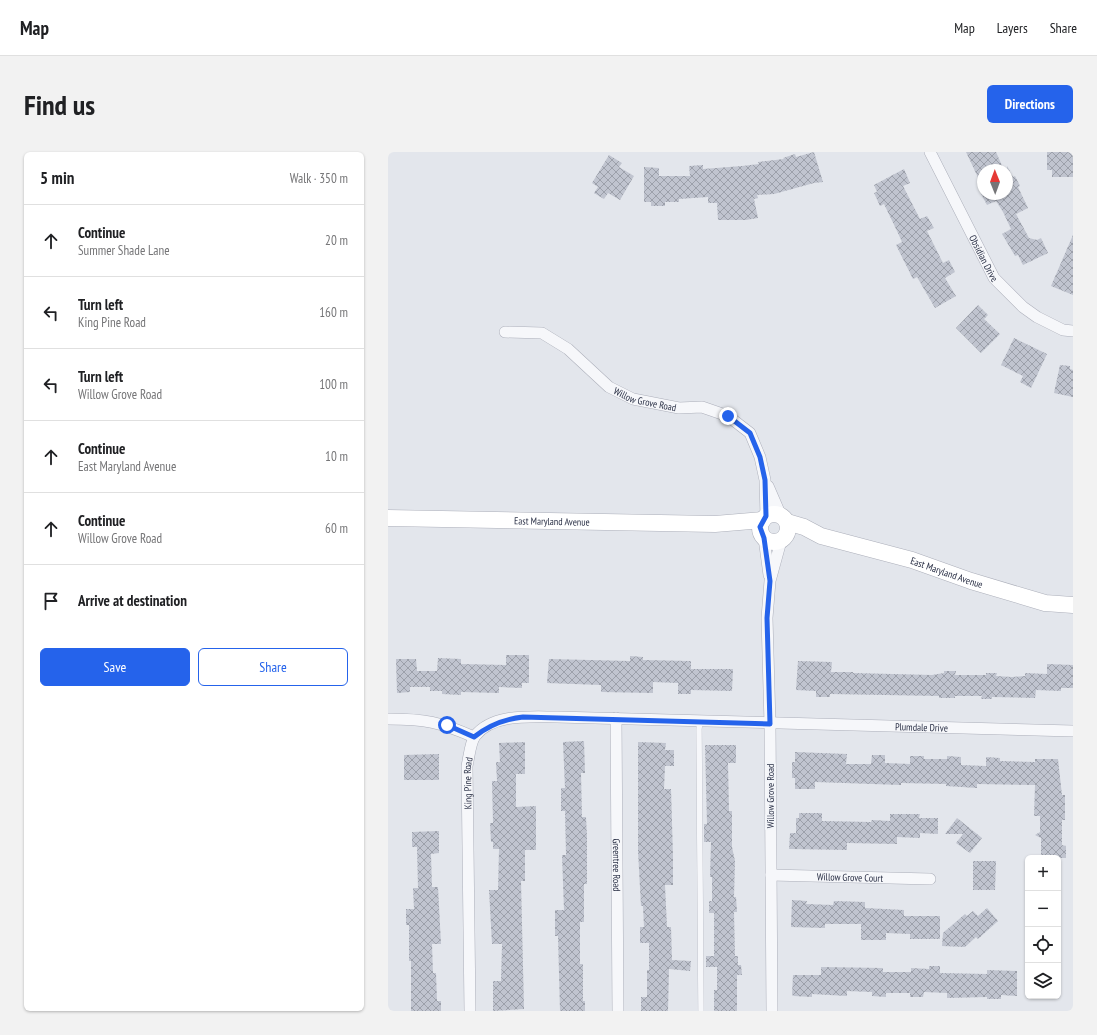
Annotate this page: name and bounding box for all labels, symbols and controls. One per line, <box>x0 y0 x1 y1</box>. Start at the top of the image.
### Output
text: Map <box>20 16 49 40</box>
text: Map <box>954 19 975 37</box>
text: Layers <box>997 19 1028 37</box>
text: Share <box>1050 19 1077 37</box>
button: Directions <box>987 85 1073 123</box>
text: Find us <box>24 86 95 123</box>
north arrow <box>977 164 1013 200</box>
text: 5 min <box>40 167 74 189</box>
text: Walk · 350 m <box>290 170 348 187</box>
text: Continue <box>78 223 125 242</box>
icon: ahead <box>40 230 62 252</box>
text: 20 m <box>325 232 348 249</box>
street label: Obsidian Drive <box>966 233 1000 285</box>
text: Summer Shade Lane <box>78 242 170 259</box>
text: Turn left <box>78 295 123 314</box>
icon: left <box>40 302 62 324</box>
text: 160 m <box>319 304 348 321</box>
text: King Pine Road <box>78 314 146 331</box>
text: Turn left <box>78 367 123 386</box>
icon: left <box>40 374 62 396</box>
text: 100 m <box>319 376 348 393</box>
street label: Willow Grove Road <box>611 384 677 414</box>
text: Willow Grove Road <box>78 386 162 403</box>
route end <box>719 407 737 425</box>
text: Continue <box>78 439 125 458</box>
icon: ahead <box>40 446 62 468</box>
text: 10 m <box>325 448 348 465</box>
text: East Maryland Avenue <box>78 458 176 475</box>
text: Continue <box>78 511 125 530</box>
street label: East Maryland Avenue <box>514 514 590 529</box>
icon: ahead <box>40 518 62 540</box>
text: 60 m <box>325 520 348 537</box>
text: Willow Grove Road <box>78 530 162 547</box>
street label: East Maryland Avenue <box>909 554 984 591</box>
icon: arrive <box>40 590 62 612</box>
text: Arrive at destination <box>78 591 187 610</box>
button: Save <box>40 648 190 686</box>
button: Share <box>198 648 348 686</box>
route start <box>438 716 456 734</box>
street label: Plumdale Drive <box>895 720 948 735</box>
street label: King Pine Road <box>461 756 476 809</box>
street label: Willow Grove Road <box>764 764 777 828</box>
street label: Greentree Road <box>610 838 623 892</box>
map controls <box>1025 855 1061 999</box>
button: + <box>1025 855 1061 891</box>
street label: Willow Grove Court <box>817 870 884 885</box>
button: − <box>1025 891 1061 927</box>
button: locate <box>1025 927 1061 963</box>
button: layers <box>1025 963 1061 999</box>

